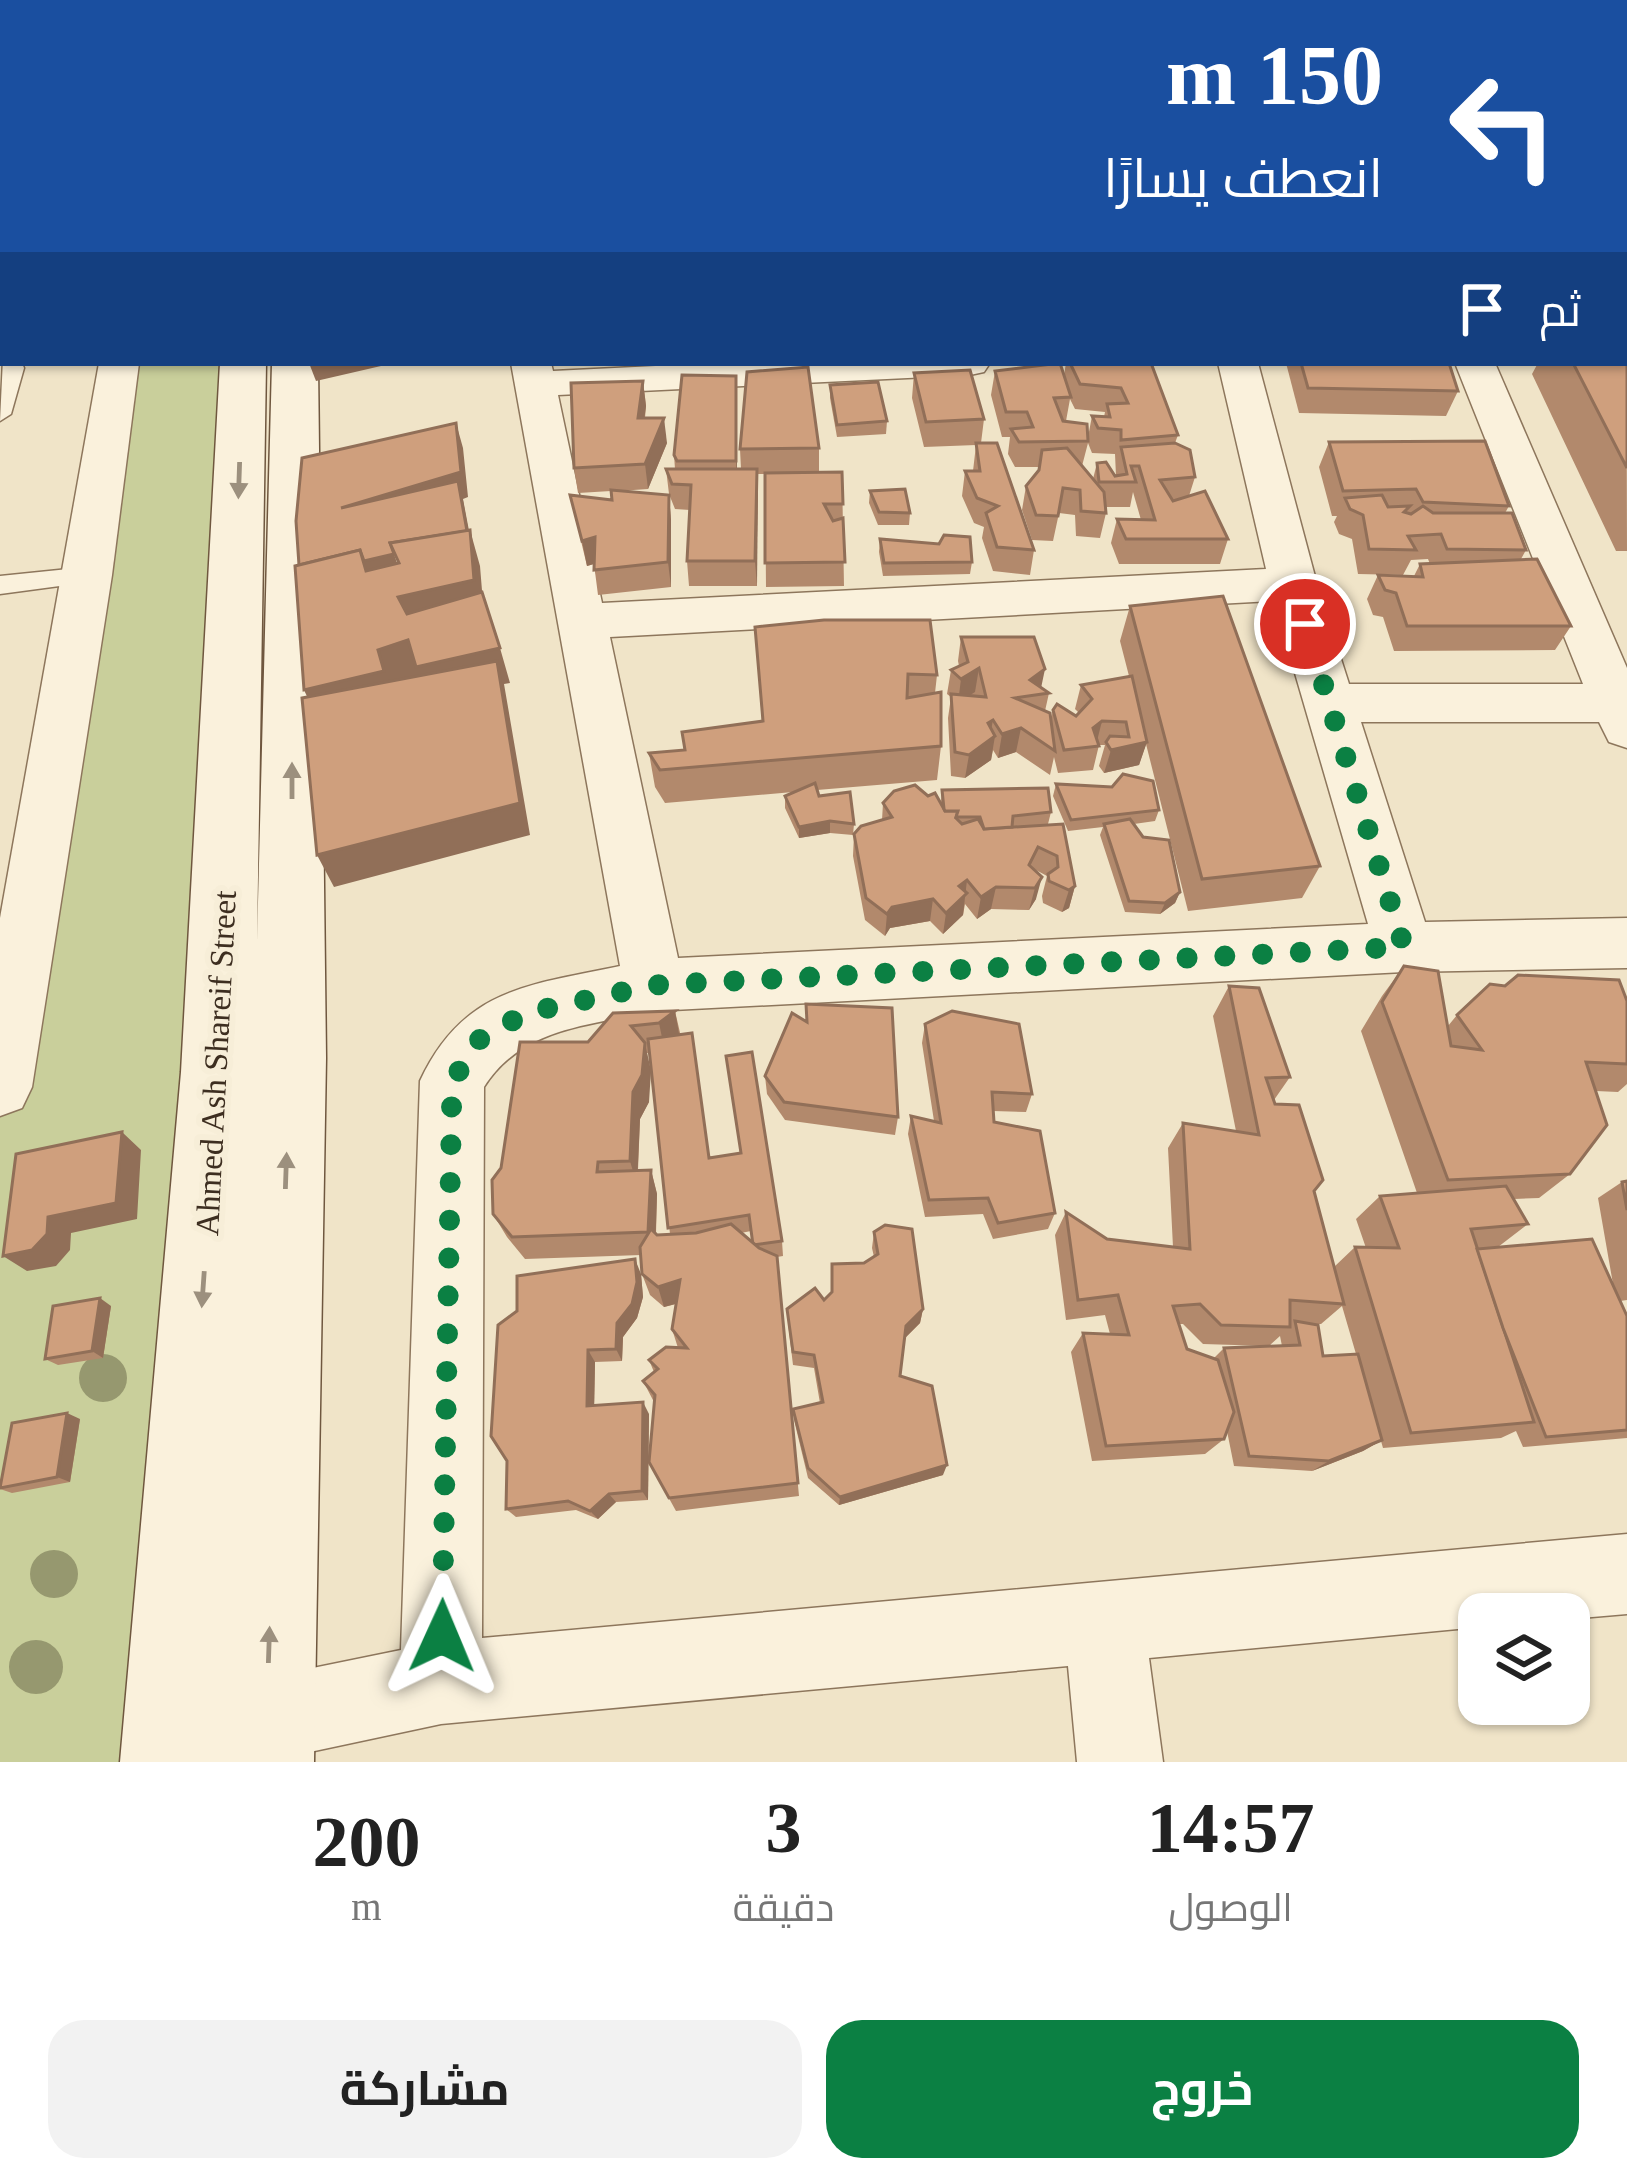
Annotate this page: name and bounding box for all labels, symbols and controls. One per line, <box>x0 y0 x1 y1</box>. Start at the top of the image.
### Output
text: 150 m <box>1166 29 1383 122</box>
icon: left <box>1425 48 1581 204</box>
text: انعطف يسارًا <box>1103 149 1383 209</box>
icon: arrive <box>1449 276 1515 342</box>
text: ثم <box>1539 286 1581 336</box>
one-way arrow <box>229 462 248 500</box>
pin <box>1254 573 1356 675</box>
icon: arrive <box>1272 591 1338 657</box>
one-way arrow <box>282 761 302 799</box>
street label: Ahmed Ash Shareif Street <box>189 890 243 1237</box>
one-way arrow <box>277 1151 296 1189</box>
one-way arrow <box>193 1271 212 1308</box>
position arrow <box>379 1573 505 1699</box>
map controls <box>1458 1593 1590 1725</box>
button: layers <box>1458 1593 1590 1725</box>
one-way arrow <box>260 1625 279 1663</box>
text: 3 <box>766 1788 802 1868</box>
text: 14:57 <box>1147 1788 1315 1868</box>
text: 200 <box>312 1802 420 1882</box>
text: m <box>351 1885 382 1928</box>
text: دقيقة <box>733 1886 834 1929</box>
text: الوصول <box>1168 1886 1293 1929</box>
button: مشاركة <box>48 2020 802 2158</box>
button: خروج <box>826 2020 1579 2158</box>

